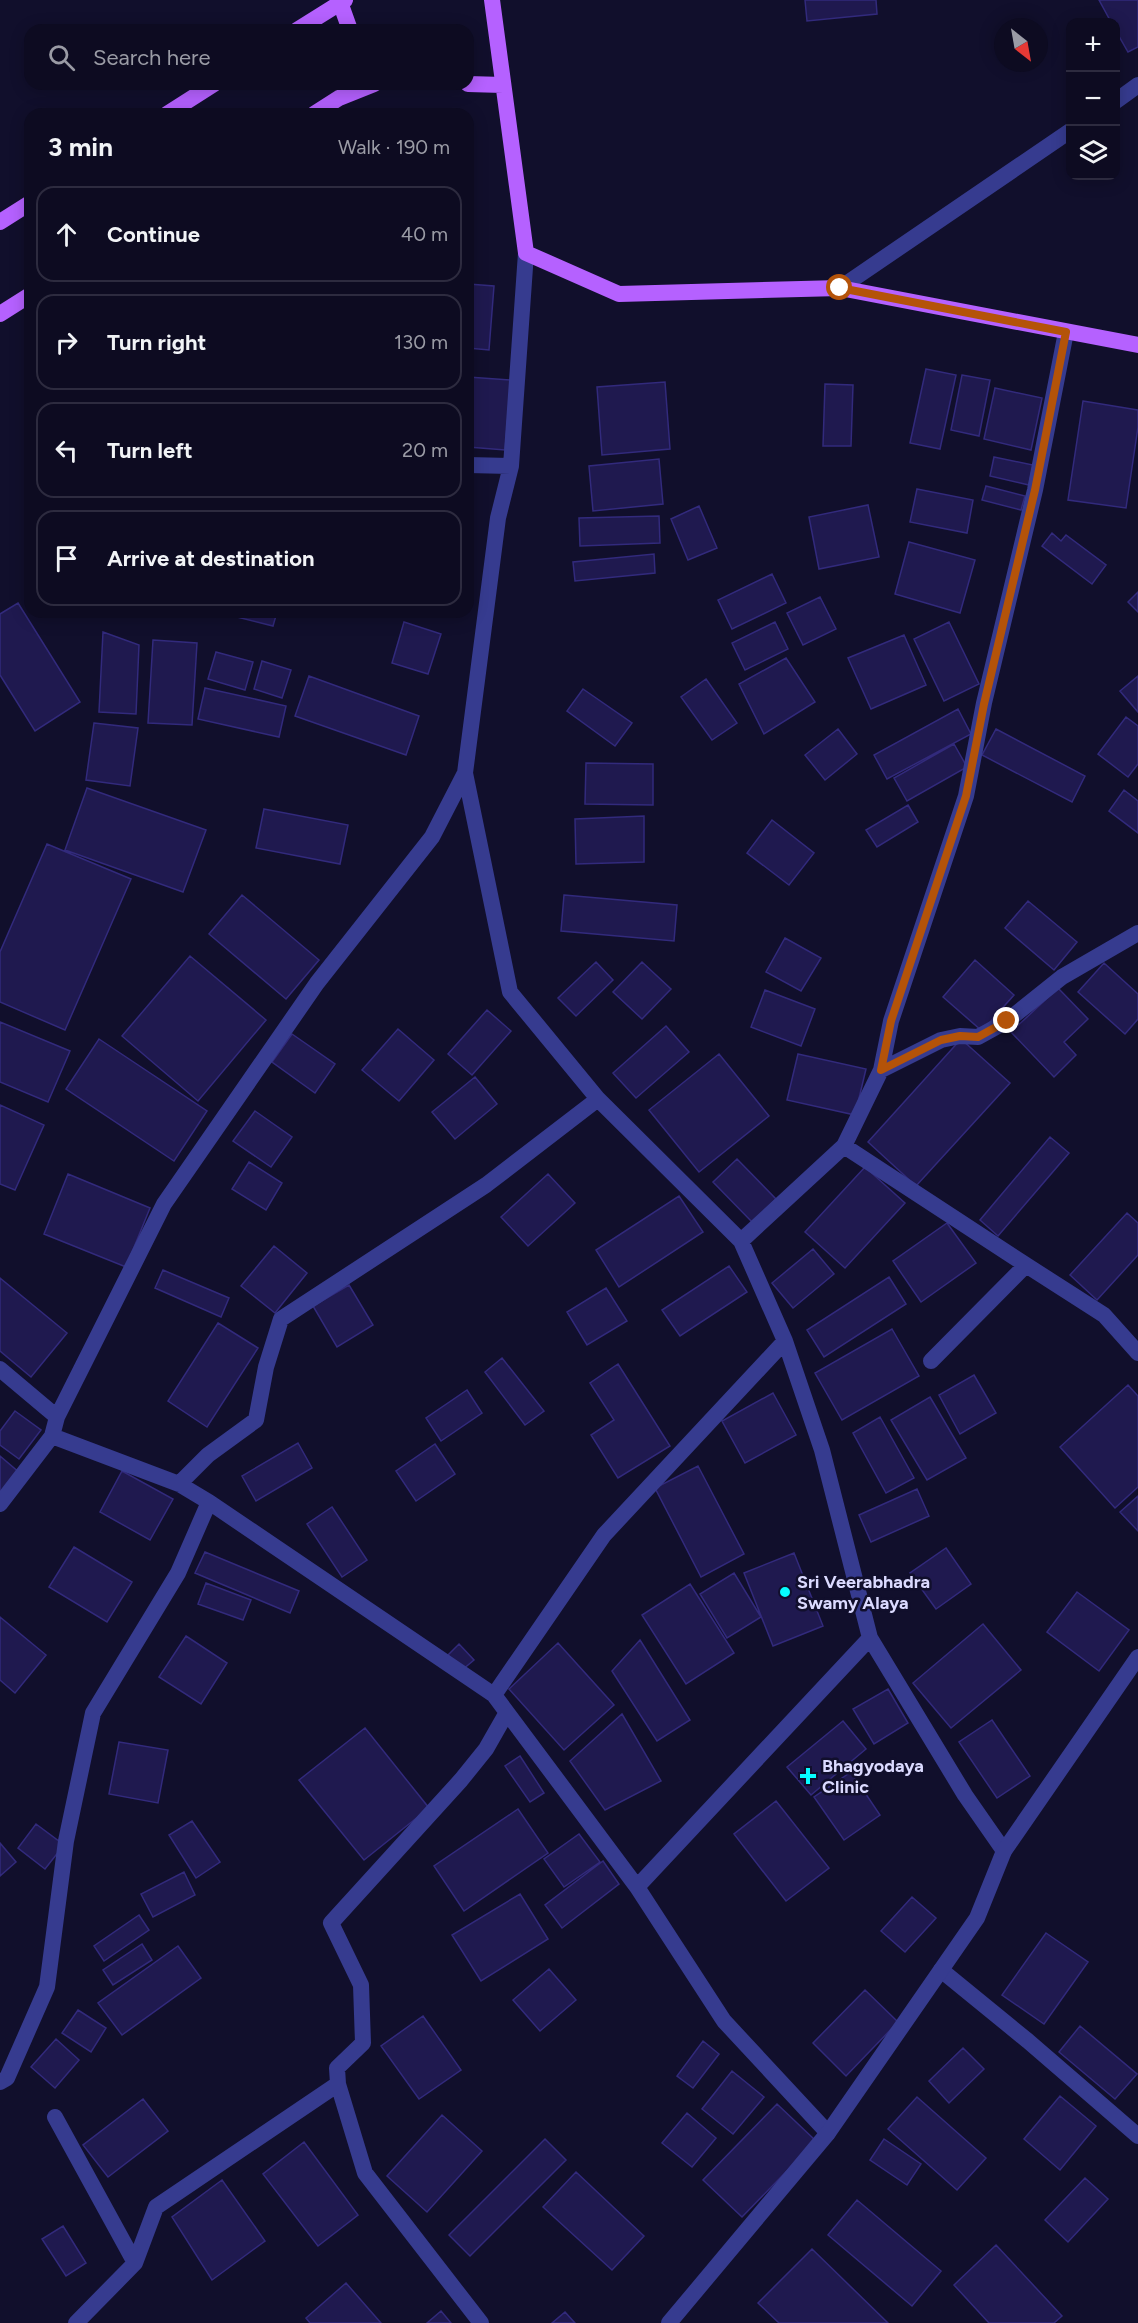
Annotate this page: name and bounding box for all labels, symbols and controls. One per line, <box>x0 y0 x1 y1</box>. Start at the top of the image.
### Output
north arrow <box>994 18 1048 72</box>
map controls <box>1066 18 1120 180</box>
button: + <box>1066 18 1120 72</box>
search box <box>24 24 474 90</box>
icon: search <box>45 41 78 74</box>
text: Search here <box>93 44 211 71</box>
button: − <box>1066 72 1120 126</box>
button: layers <box>1066 126 1120 180</box>
text: 3 min <box>48 131 113 163</box>
text: Walk · 190 m <box>338 135 450 159</box>
icon: ahead <box>50 218 83 251</box>
text: Continue <box>107 221 200 248</box>
text: 40 m <box>401 222 448 246</box>
route start <box>826 274 852 300</box>
icon: right <box>50 326 83 359</box>
text: Turn right <box>107 329 206 356</box>
text: 130 m <box>394 330 448 354</box>
icon: left <box>50 434 83 467</box>
text: Turn left <box>107 437 193 464</box>
text: 20 m <box>402 438 448 462</box>
icon: arrive <box>50 542 83 575</box>
text: Arrive at destination <box>107 545 315 572</box>
route end <box>993 1007 1019 1033</box>
place label: Sri Veerabhadra Swamy Alaya <box>797 1571 930 1614</box>
marker: Sri Veerabhadra Swamy Alaya <box>778 1585 792 1599</box>
place label: Bhagyodaya Clinic <box>822 1755 924 1798</box>
marker: Bhagyodaya Clinic <box>799 1767 817 1785</box>

